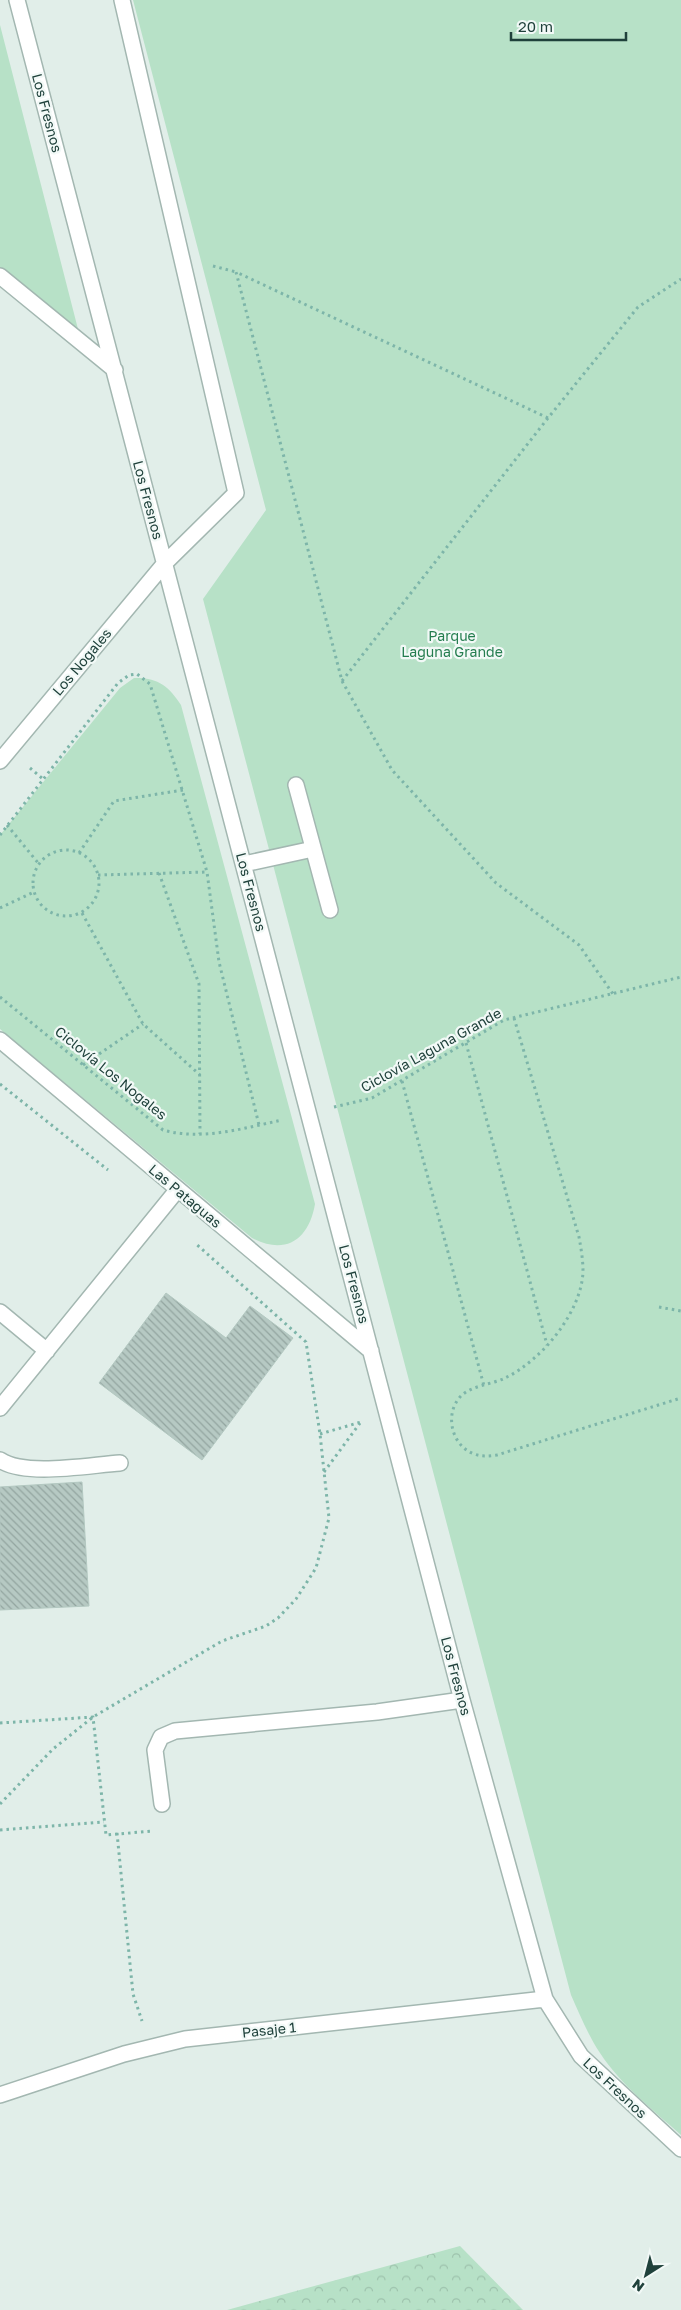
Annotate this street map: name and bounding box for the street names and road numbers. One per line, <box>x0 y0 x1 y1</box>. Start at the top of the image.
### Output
street label: Los Fresnos <box>29 72 66 154</box>
street label: Los Fresnos <box>130 459 167 541</box>
street label: Los Nogales <box>49 625 115 699</box>
street label: Los Fresnos <box>233 851 270 933</box>
street label: Ciclovía Laguna Grande <box>358 1004 504 1095</box>
street label: Ciclovía Los Nogales <box>52 1022 171 1123</box>
street label: Las Pataguas <box>146 1160 225 1231</box>
street label: Los Fresnos <box>336 1243 373 1325</box>
street label: Los Fresnos <box>438 1635 475 1717</box>
street label: Pasaje 1 <box>241 2018 297 2041</box>
street label: Los Fresnos <box>580 2054 651 2121</box>

